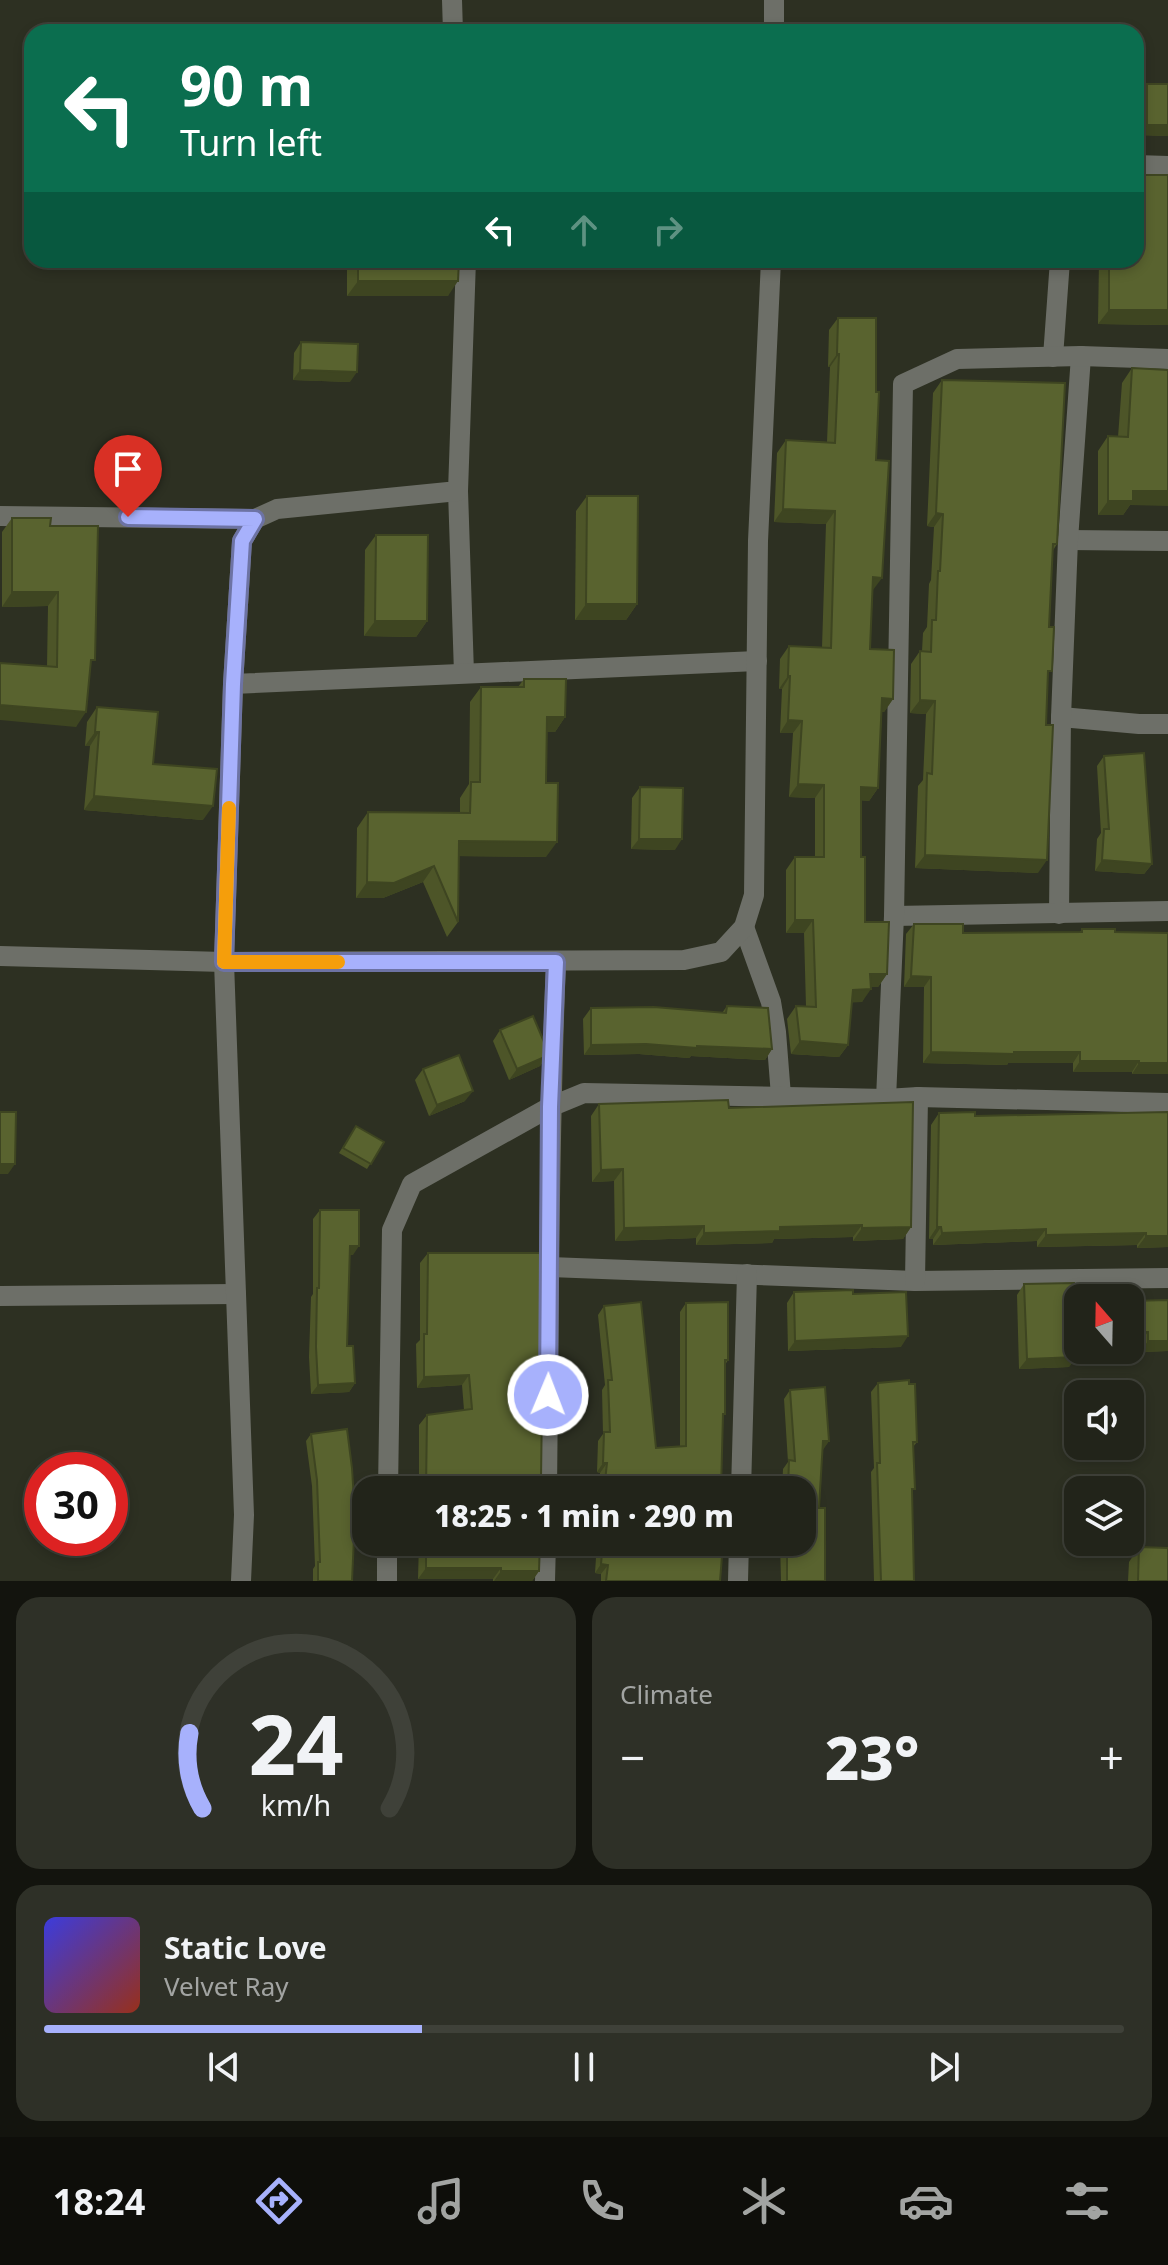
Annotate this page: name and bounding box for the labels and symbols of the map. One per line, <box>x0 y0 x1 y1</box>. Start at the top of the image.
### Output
pin <box>94 435 162 517</box>
north arrow <box>1064 1284 1144 1364</box>
position arrow <box>506 1353 590 1437</box>
speed limit sign: 30 <box>24 1452 128 1556</box>

